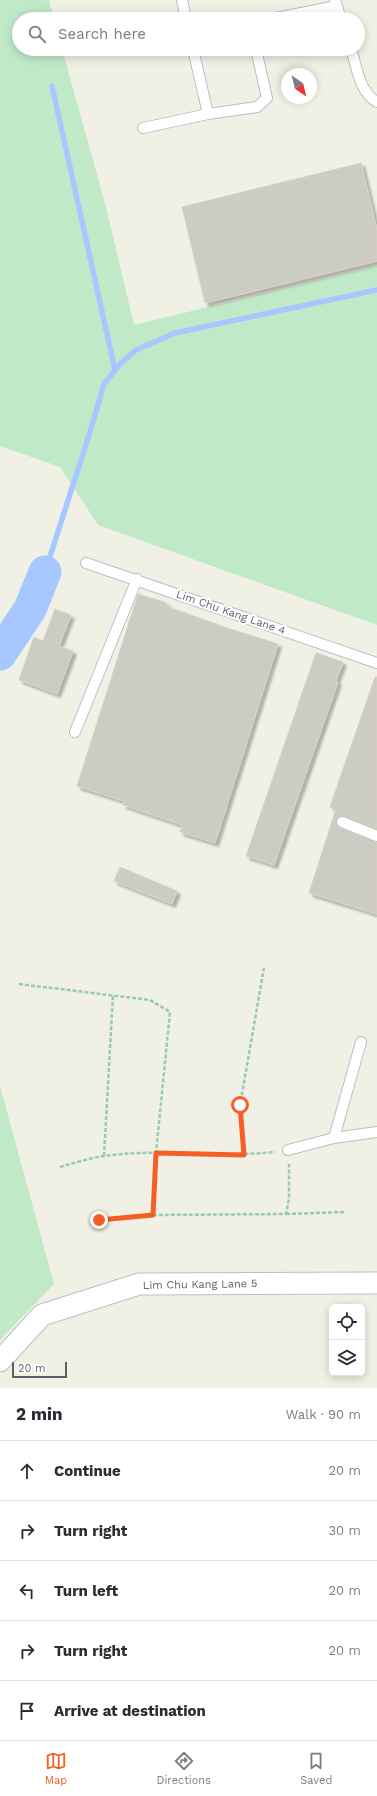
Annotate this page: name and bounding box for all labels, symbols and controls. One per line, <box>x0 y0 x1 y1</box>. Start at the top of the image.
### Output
search box <box>12 12 365 56</box>
icon: search <box>26 23 48 45</box>
text: Search here <box>58 25 146 43</box>
north arrow <box>281 68 317 104</box>
street label: Lim Chu Kang Lane 4 <box>174 588 287 637</box>
route start <box>231 1096 249 1114</box>
route end <box>90 1211 108 1229</box>
street label: Lim Chu Kang Lane 5 <box>143 1277 257 1292</box>
map controls <box>329 1304 365 1376</box>
button: locate <box>329 1304 365 1340</box>
button: layers <box>329 1340 365 1376</box>
scale bar <box>12 1360 67 1379</box>
text: 20 m <box>18 1362 46 1375</box>
text: 2 min <box>16 1404 62 1424</box>
text: Walk · 90 m <box>286 1407 361 1422</box>
icon: ahead <box>16 1460 38 1482</box>
text: Continue <box>54 1462 121 1480</box>
text: 20 m <box>329 1463 361 1478</box>
icon: right <box>16 1520 38 1542</box>
text: Turn right <box>54 1522 127 1540</box>
text: 30 m <box>329 1523 361 1538</box>
icon: left <box>16 1580 38 1602</box>
text: Turn left <box>54 1582 118 1600</box>
text: 20 m <box>329 1583 361 1598</box>
icon: right <box>16 1640 38 1662</box>
text: Turn right <box>54 1642 127 1660</box>
text: 20 m <box>329 1643 361 1658</box>
icon: arrive <box>16 1700 38 1722</box>
text: Arrive at destination <box>54 1702 206 1720</box>
tab: Map <box>45 1750 67 1787</box>
tab: Directions <box>157 1750 211 1787</box>
tab: Saved <box>300 1750 332 1787</box>

